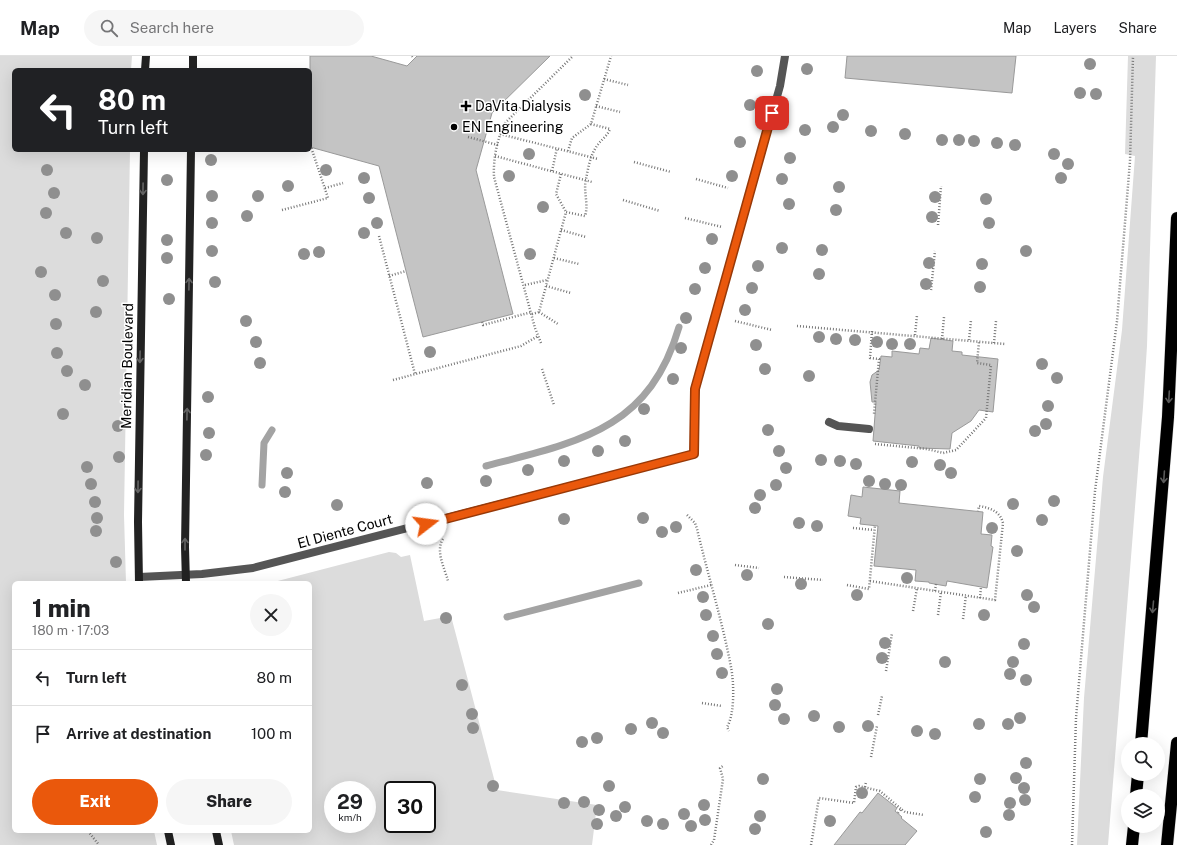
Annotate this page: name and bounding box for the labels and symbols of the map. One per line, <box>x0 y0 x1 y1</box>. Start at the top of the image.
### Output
pin <box>755 96 789 130</box>
place label: DaVita Dialysis <box>475 98 571 114</box>
marker: DaVita Dialysis <box>460 100 472 112</box>
place label: EN Engineering <box>462 119 564 135</box>
marker: EN Engineering <box>449 122 459 132</box>
one-way arrow <box>140 182 147 195</box>
one-way arrow <box>185 278 193 291</box>
street label: Meridian Boulevard <box>118 303 136 429</box>
one-way arrow <box>136 350 144 363</box>
one-way arrow <box>1166 390 1173 403</box>
one-way arrow <box>183 408 190 421</box>
one-way arrow <box>1160 470 1167 483</box>
one-way arrow <box>134 480 142 493</box>
position arrow <box>405 503 447 545</box>
street label: El Diente Court <box>296 511 394 551</box>
one-way arrow <box>181 538 189 551</box>
one-way arrow <box>1149 600 1157 613</box>
speed limit sign: 30 <box>384 781 436 833</box>

